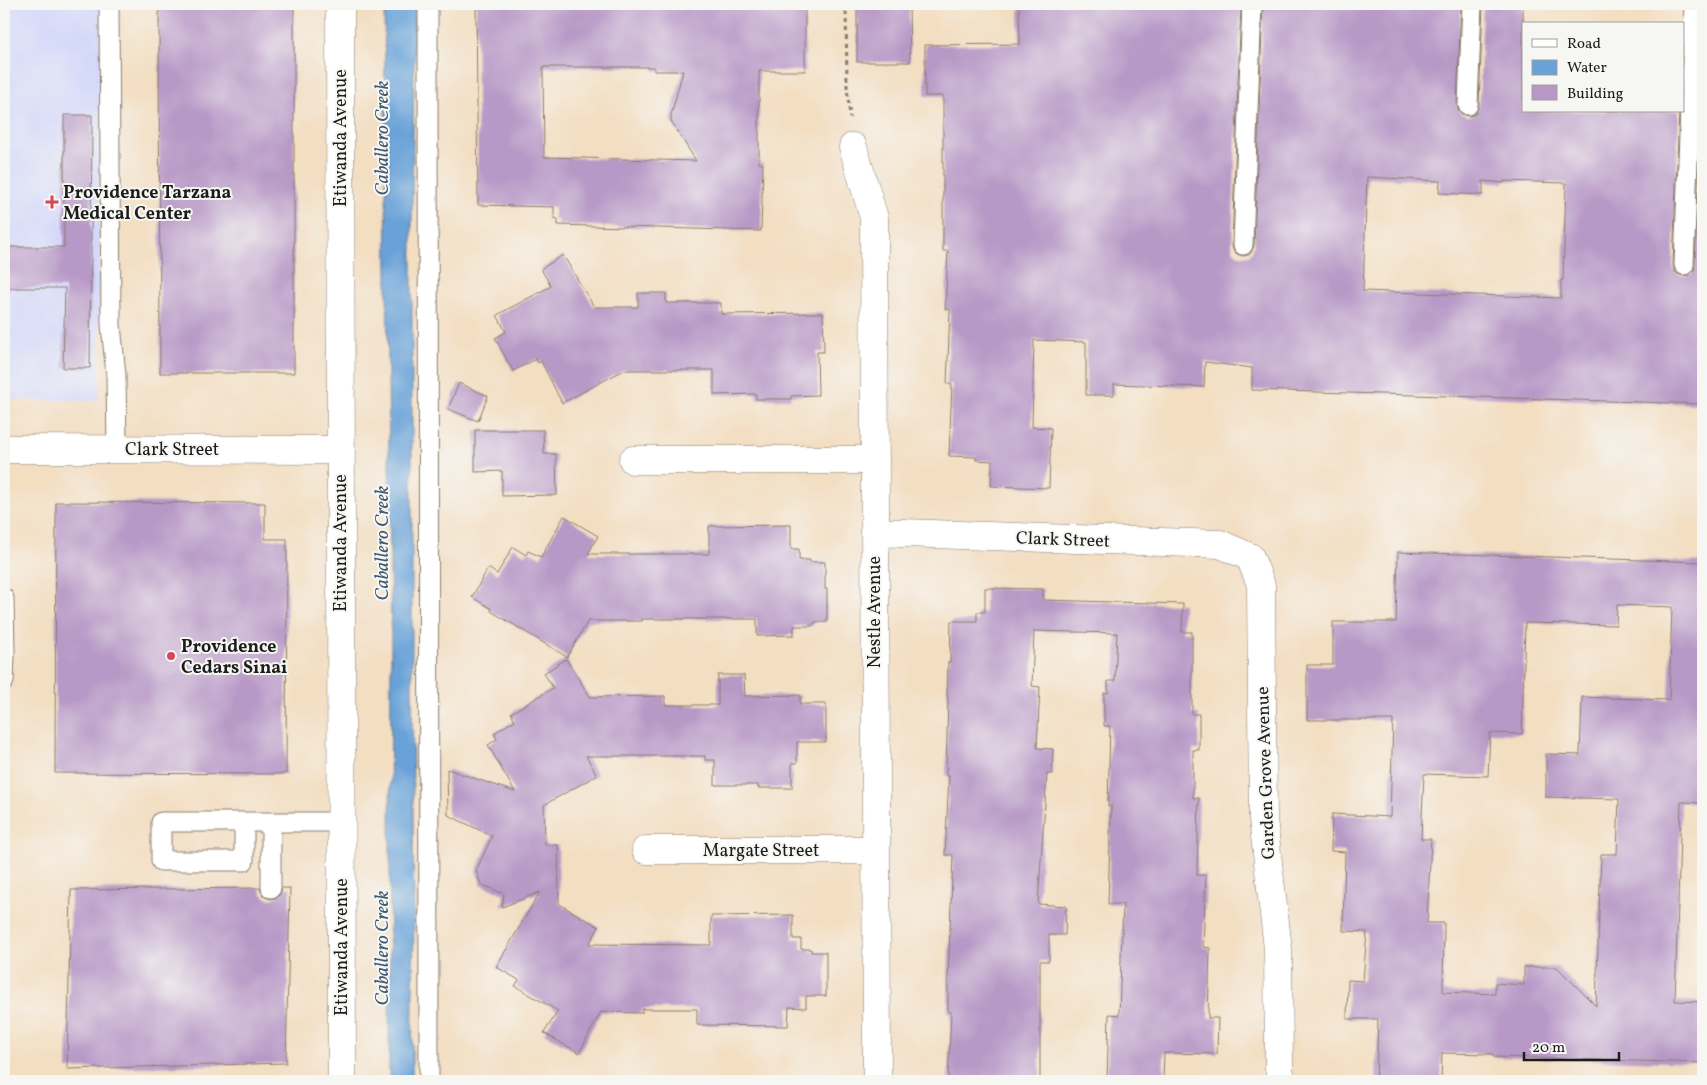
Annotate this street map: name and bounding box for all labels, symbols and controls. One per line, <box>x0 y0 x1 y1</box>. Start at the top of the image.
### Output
legend <box>1522 22 1684 112</box>
text: Road <box>1567 34 1601 55</box>
text: Water <box>1567 58 1607 79</box>
street label: Etiwanda Avenue <box>329 69 354 207</box>
water label: Caballero Creek <box>370 80 396 195</box>
text: Building <box>1567 84 1624 105</box>
place label: Providence Tarzana Medical Center <box>63 181 232 227</box>
marker: Providence Tarzana Medical Center <box>45 195 59 209</box>
street label: Clark Street <box>125 438 219 463</box>
street label: Etiwanda Avenue <box>329 474 354 612</box>
water label: Caballero Creek <box>370 485 396 600</box>
street label: Clark Street <box>1015 526 1110 555</box>
street label: Nestle Avenue <box>863 556 888 668</box>
place label: Providence Cedars Sinai <box>181 635 287 681</box>
marker: Providence Cedars Sinai <box>165 650 177 662</box>
street label: Garden Grove Avenue <box>1251 686 1282 860</box>
street label: Margate Street <box>703 839 819 864</box>
street label: Etiwanda Avenue <box>330 878 355 1016</box>
water label: Caballero Creek <box>370 890 396 1005</box>
scale bar <box>1524 1030 1620 1062</box>
text: 20 m <box>1532 1038 1565 1059</box>

